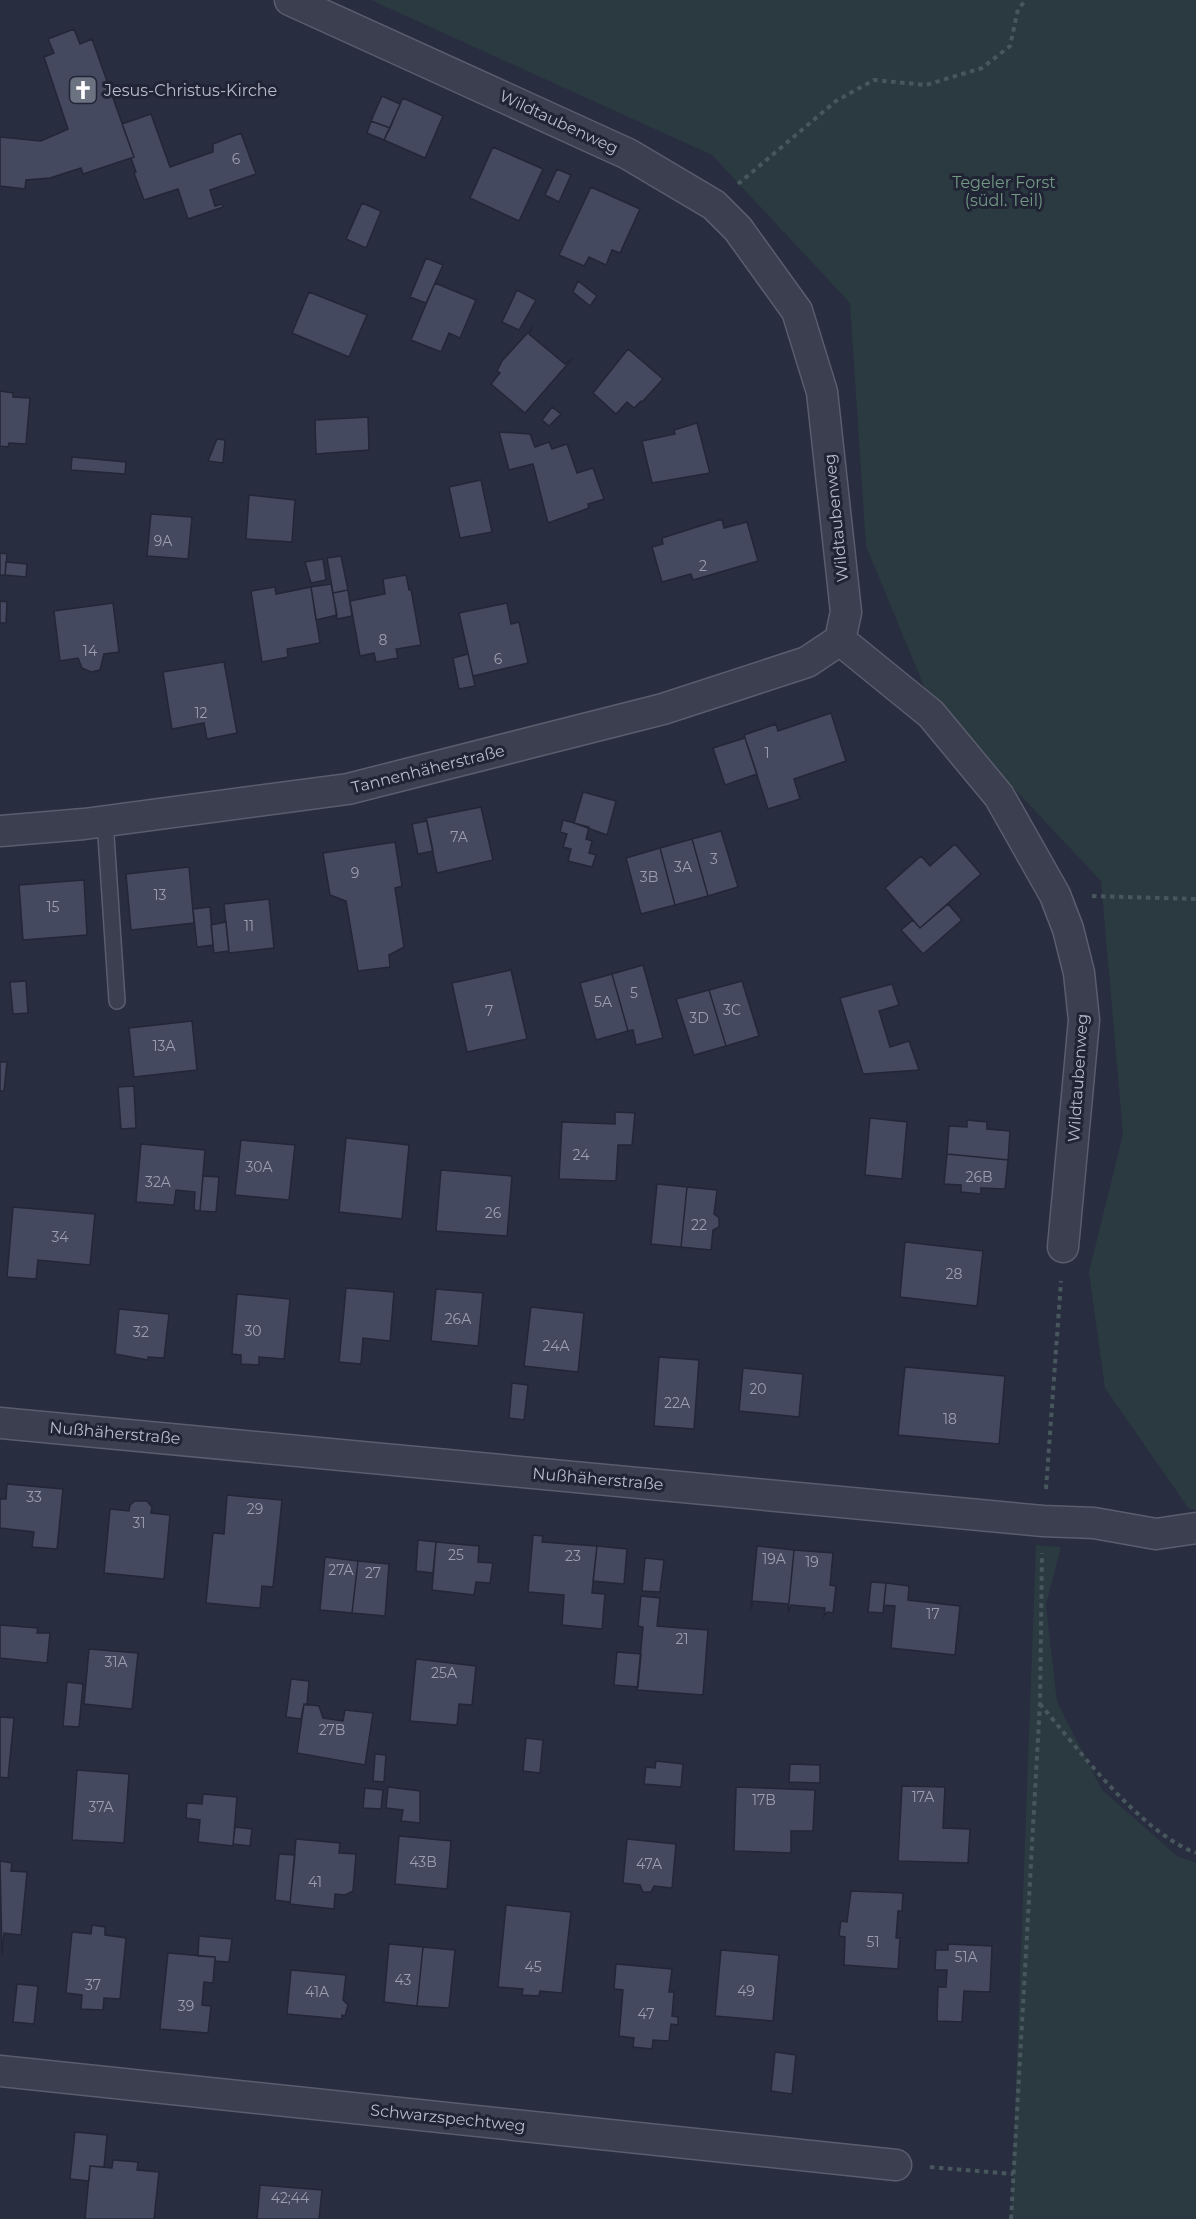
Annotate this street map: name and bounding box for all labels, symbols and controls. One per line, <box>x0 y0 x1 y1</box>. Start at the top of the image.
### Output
church icon: Jesus-Christus-Kirche <box>67 74 99 106</box>
place label: Jesus-Christus-Kirche <box>103 81 277 100</box>
street label: Wildtaubenweg <box>497 86 621 158</box>
house number: 6 <box>232 150 241 168</box>
park label: Tegeler Forst (südl. Teil) <box>952 173 1056 210</box>
street label: Wildtaubenweg <box>820 453 852 583</box>
house number: 9A <box>154 532 173 550</box>
house number: 2 <box>699 557 707 575</box>
house number: 8 <box>379 631 388 649</box>
house number: 14 <box>83 642 98 660</box>
house number: 6 <box>494 650 503 668</box>
house number: 12 <box>194 704 208 722</box>
street label: Tannenhäherstraße <box>349 741 507 797</box>
house number: 1 <box>764 744 770 762</box>
house number: 7A <box>450 828 469 846</box>
house number: 3 <box>710 850 718 868</box>
house number: 3A <box>674 858 693 876</box>
house number: 9 <box>351 864 359 882</box>
house number: 3B <box>640 868 658 886</box>
house number: 13 <box>154 886 167 904</box>
house number: 15 <box>47 898 60 916</box>
house number: 11 <box>244 917 254 935</box>
house number: 5 <box>630 984 638 1002</box>
house number: 5A <box>594 993 613 1011</box>
house number: 3C <box>723 1001 741 1019</box>
house number: 7 <box>485 1002 493 1020</box>
house number: 3D <box>689 1009 709 1027</box>
street label: Wildtaubenweg <box>1064 1013 1092 1143</box>
house number: 13A <box>152 1037 176 1055</box>
house number: 24 <box>573 1146 590 1164</box>
house number: 30A <box>245 1158 274 1176</box>
house number: 26B <box>965 1168 993 1186</box>
house number: 32A <box>145 1173 172 1191</box>
house number: 26 <box>485 1204 502 1222</box>
house number: 22 <box>691 1216 707 1234</box>
house number: 34 <box>51 1228 69 1246</box>
house number: 28 <box>946 1265 963 1283</box>
house number: 26A <box>445 1310 472 1328</box>
house number: 30 <box>244 1322 262 1340</box>
house number: 32 <box>133 1323 149 1341</box>
house number: 24A <box>543 1337 570 1355</box>
house number: 20 <box>749 1380 767 1398</box>
house number: 22A <box>664 1394 691 1412</box>
house number: 18 <box>943 1410 957 1428</box>
street label: Nußhäherstraße <box>49 1418 181 1448</box>
street label: Nußhäherstraße <box>532 1464 664 1494</box>
house number: 33 <box>26 1488 42 1506</box>
house number: 29 <box>247 1500 263 1518</box>
house number: 31 <box>133 1514 145 1532</box>
house number: 25 <box>448 1546 464 1564</box>
house number: 23 <box>565 1547 581 1565</box>
house number: 19A <box>762 1550 787 1568</box>
house number: 19 <box>805 1553 819 1571</box>
house number: 27A <box>328 1561 355 1579</box>
house number: 27 <box>365 1564 381 1582</box>
house number: 17 <box>926 1605 940 1623</box>
house number: 21 <box>675 1630 689 1648</box>
house number: 31A <box>105 1653 128 1671</box>
house number: 25A <box>431 1664 458 1682</box>
house number: 27B <box>319 1721 345 1739</box>
house number: 17A <box>912 1788 935 1806</box>
house number: 17B <box>752 1791 776 1809</box>
house number: 37A <box>88 1798 115 1816</box>
house number: 43B <box>409 1853 437 1871</box>
house number: 47A <box>636 1855 663 1873</box>
house number: 41 <box>308 1873 322 1891</box>
house number: 51 <box>867 1933 879 1951</box>
house number: 51A <box>954 1948 978 1966</box>
house number: 45 <box>524 1958 542 1976</box>
house number: 43 <box>395 1971 412 1989</box>
house number: 37 <box>85 1976 101 1994</box>
house number: 49 <box>737 1982 755 2000</box>
house number: 41A <box>305 1983 330 2001</box>
house number: 39 <box>178 1997 194 2015</box>
house number: 47 <box>638 2005 654 2023</box>
street label: Schwarzspechtweg <box>369 2100 527 2136</box>
house number: 42;44 <box>271 2189 310 2207</box>

